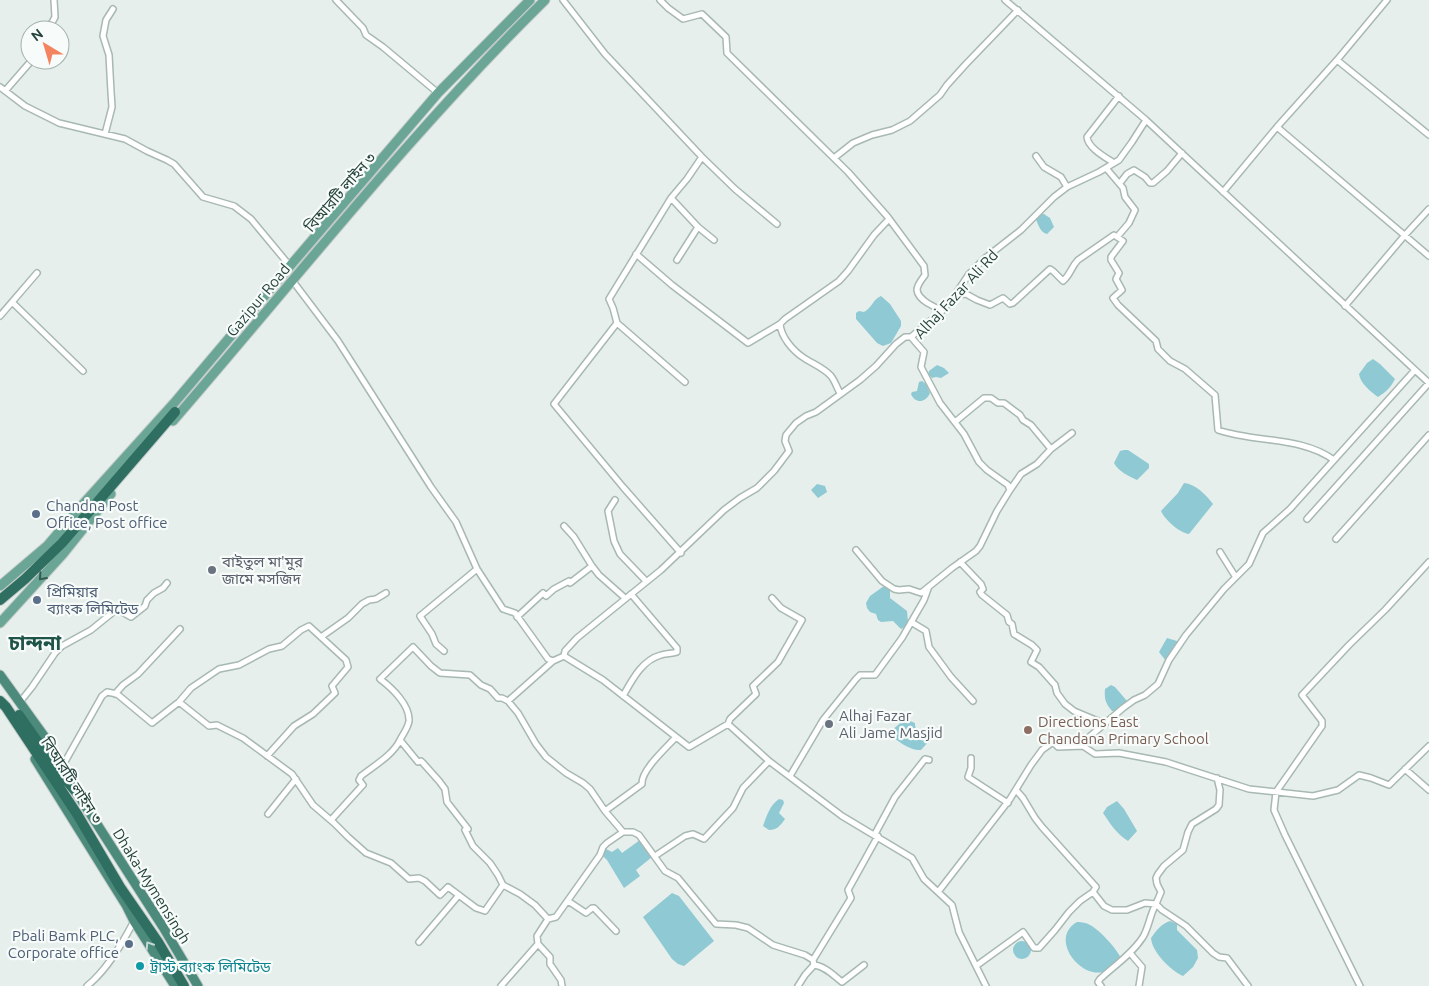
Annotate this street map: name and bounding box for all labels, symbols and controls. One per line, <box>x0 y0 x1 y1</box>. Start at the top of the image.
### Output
north arrow <box>20 20 70 70</box>
text: N <box>28 25 46 44</box>
street label: বিআরটি লাইন ৩ <box>300 149 379 236</box>
street label: Alhaj Fazar Ali Rd <box>911 246 1001 342</box>
street label: Gazipur Road <box>223 260 293 340</box>
place label: Chandna Post Office, Post office <box>46 497 168 531</box>
marker: Chandna Post Office, Post office <box>30 508 42 520</box>
place label: বাইতুল মা'মুর জামে মসজিদ <box>221 553 304 587</box>
marker: বাইতুল মা'মুর জামে মসজিদ <box>206 564 218 576</box>
one-way arrow <box>39 572 48 581</box>
place label: প্রিমিয়ার ব্যাংক লিমিটেড <box>46 583 139 617</box>
marker: প্রিমিয়ার ব্যাংক লিমিটেড <box>31 594 43 606</box>
district label: চান্দনা <box>8 631 62 654</box>
place label: Alhaj Fazar Ali Jame Masjid <box>839 707 943 741</box>
place label: Directions East Chandana Primary School <box>1038 713 1209 747</box>
marker: Alhaj Fazar Ali Jame Masjid <box>823 718 835 730</box>
marker: Directions East Chandana Primary School <box>1022 724 1034 736</box>
street label: বিআরটি লাইন ৩ <box>37 733 106 826</box>
street label: Dhaka-Mymensingh <box>110 825 194 947</box>
place label: Pbali Bamk PLC, Corporate office <box>8 927 119 961</box>
marker: Pbali Bamk PLC, Corporate office <box>123 938 135 950</box>
one-way arrow <box>145 941 155 950</box>
place label: ট্রাস্ট ব্যাংক লিমিটেড <box>149 958 271 975</box>
marker: ট্রাস্ট ব্যাংক লিমিটেড <box>134 960 146 972</box>

